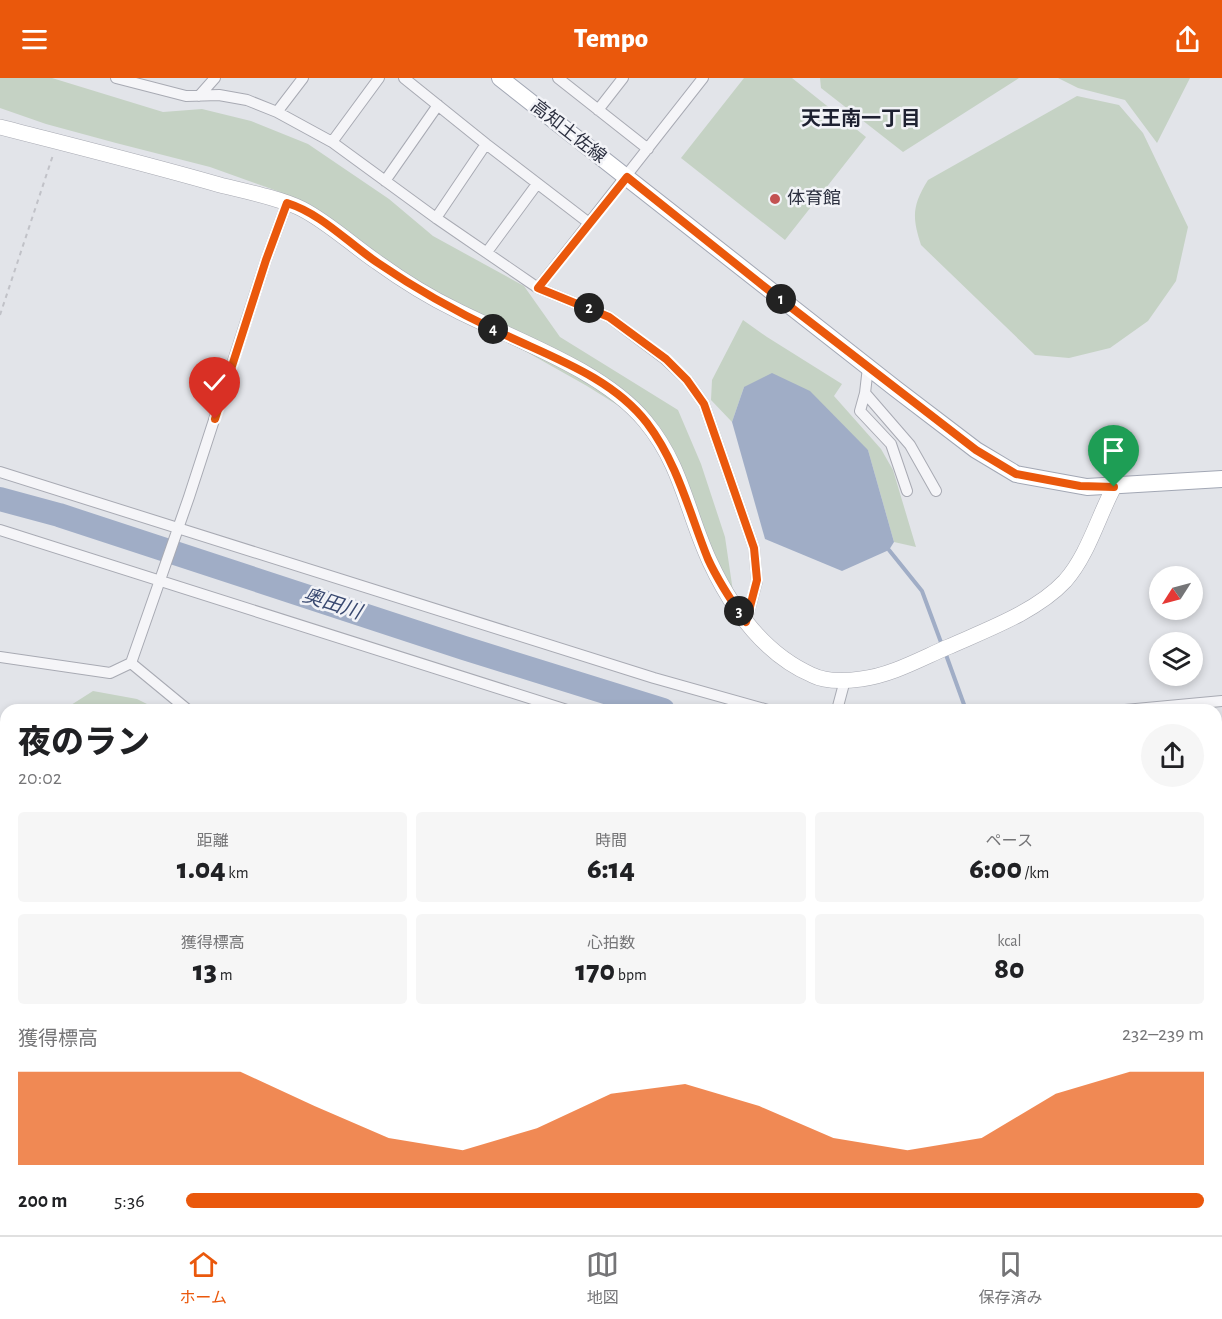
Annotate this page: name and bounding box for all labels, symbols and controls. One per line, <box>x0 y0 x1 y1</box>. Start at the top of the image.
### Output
icon: menu <box>18 23 51 56</box>
icon: share <box>1171 23 1204 56</box>
text: Tempo <box>574 25 648 52</box>
street label: 高知土佐線 <box>527 96 610 167</box>
district label: 天王南一丁目 <box>801 108 921 129</box>
place label: 体育館 <box>787 189 841 208</box>
marker: 体育館 <box>768 192 782 206</box>
pin: 1 <box>766 284 796 314</box>
text: 1 <box>778 291 784 307</box>
pin: 2 <box>574 293 604 323</box>
text: 2 <box>585 300 593 316</box>
pin: 4 <box>478 314 508 344</box>
text: 4 <box>489 321 497 337</box>
pin <box>189 357 240 419</box>
icon: check <box>198 366 231 399</box>
pin <box>1088 425 1139 487</box>
icon: arrive <box>1097 434 1130 467</box>
north arrow <box>1149 566 1203 620</box>
map controls <box>1149 566 1203 686</box>
water label: 奥田川 <box>300 584 366 623</box>
pin: 3 <box>724 596 754 626</box>
text: 3 <box>736 603 742 619</box>
button: layers <box>1149 632 1203 686</box>
button: share <box>1141 724 1204 787</box>
text: 夜のラン <box>18 727 150 760</box>
text: 20:02 <box>18 768 62 788</box>
text: 距離 <box>197 833 229 849</box>
text: 時間 <box>595 833 627 849</box>
text: ペース <box>986 833 1033 849</box>
text: 1.04 <box>177 854 226 884</box>
text: 6:14 <box>587 854 635 884</box>
text: 6:00 <box>969 854 1022 884</box>
text: km <box>226 865 248 881</box>
text: /km <box>1022 865 1049 881</box>
text: kcal <box>997 933 1022 949</box>
text: 獲得標高 <box>181 935 245 951</box>
text: 心拍数 <box>587 935 635 951</box>
text: 80 <box>994 954 1025 984</box>
text: 13 <box>193 956 217 986</box>
text: 170 <box>575 956 615 986</box>
text: m <box>217 967 233 983</box>
text: bpm <box>615 967 647 983</box>
text: 232–239 m <box>1122 1024 1204 1044</box>
text: 獲得標高 <box>18 1029 98 1049</box>
text: 200 m <box>18 1191 67 1211</box>
text: 5:36 <box>114 1191 145 1211</box>
tab: ホーム <box>180 1248 227 1308</box>
tab: 地図 <box>586 1248 619 1308</box>
tab: 保存済み <box>978 1248 1042 1308</box>

